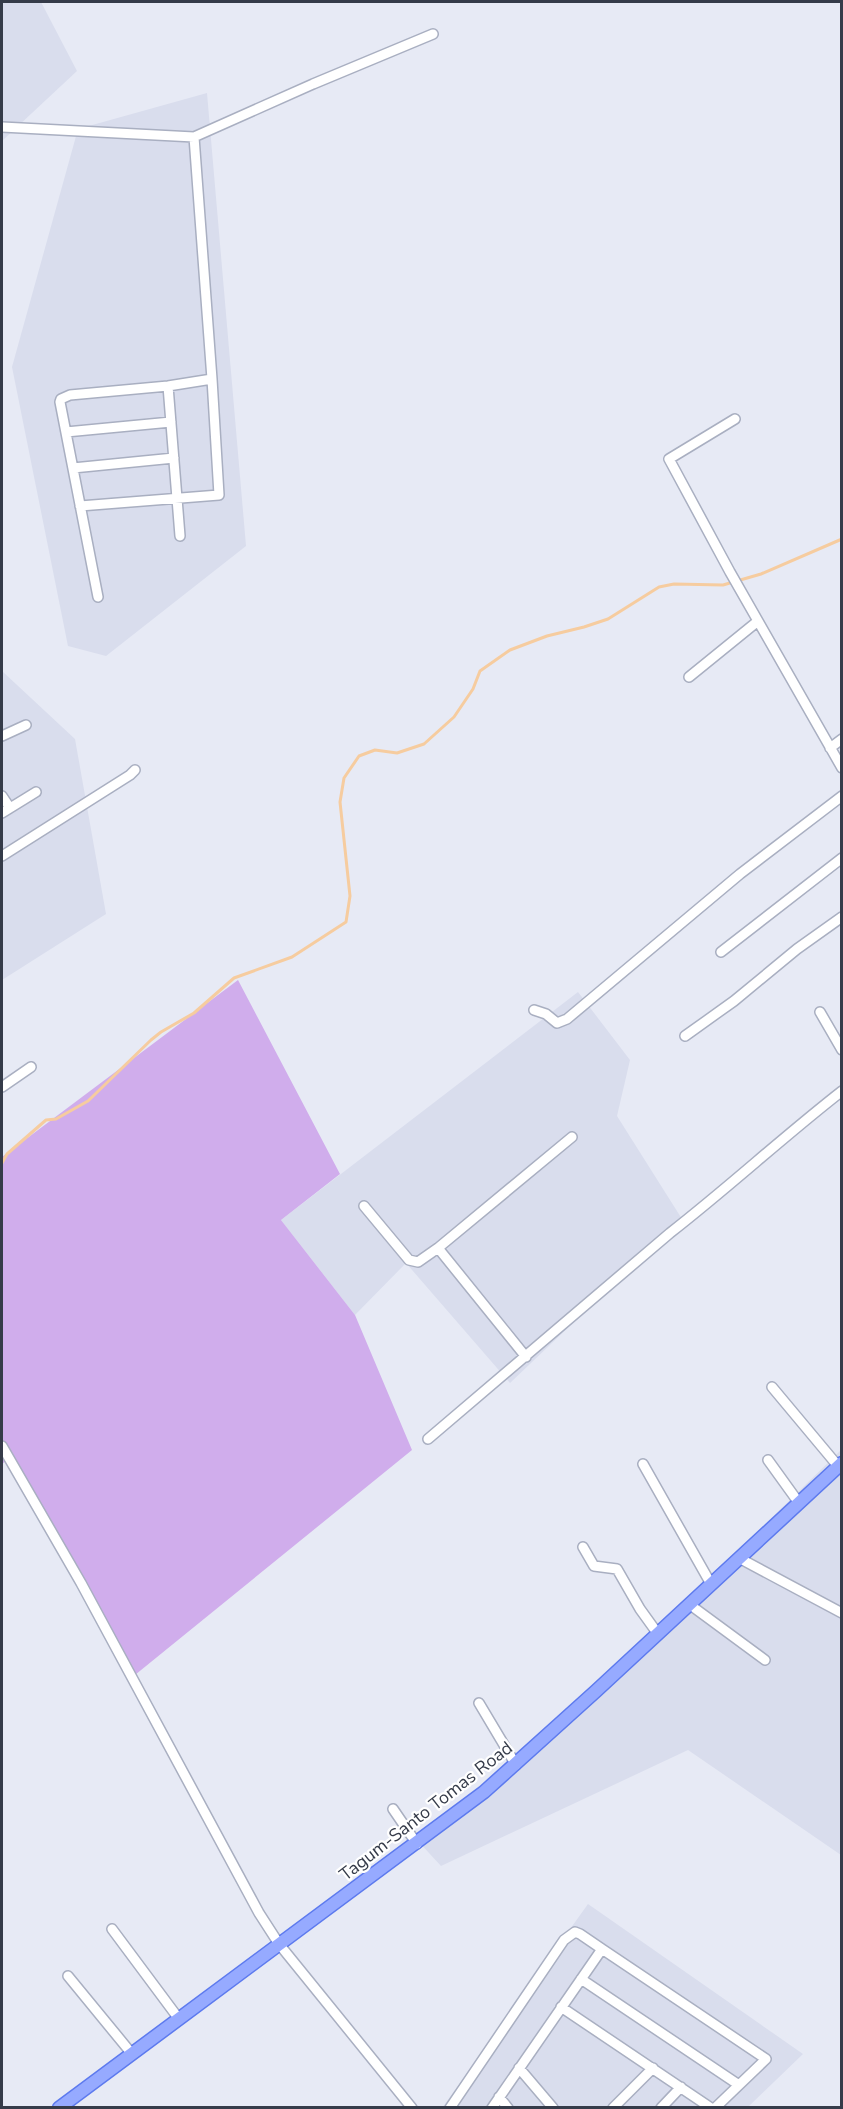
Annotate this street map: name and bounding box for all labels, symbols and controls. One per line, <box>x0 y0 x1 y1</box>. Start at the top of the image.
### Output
street label: Tagum-Santo Tomas Road <box>334 1736 518 1886</box>

